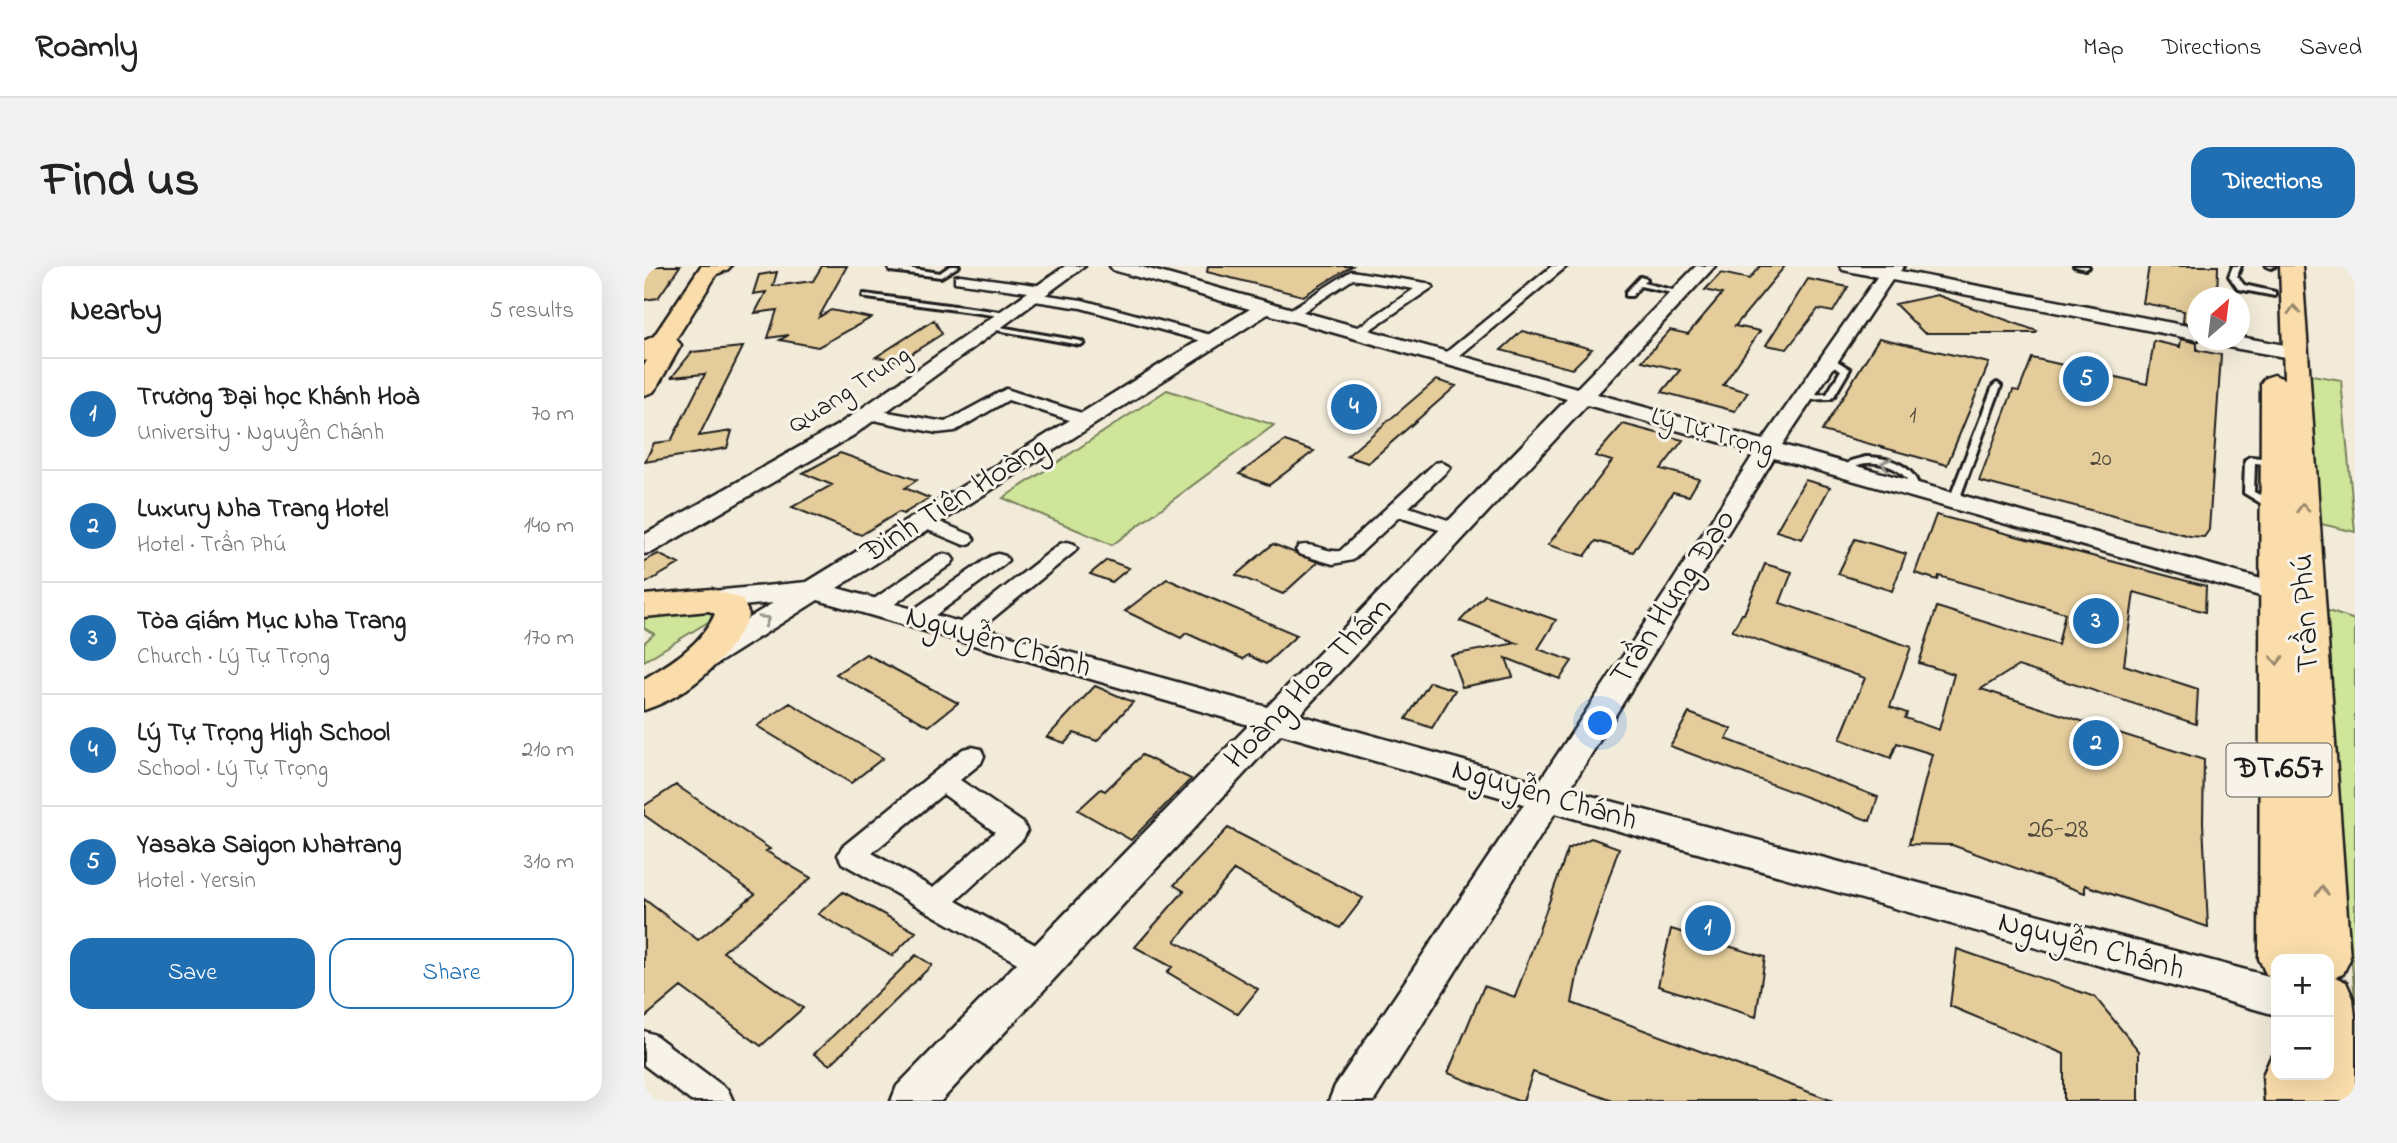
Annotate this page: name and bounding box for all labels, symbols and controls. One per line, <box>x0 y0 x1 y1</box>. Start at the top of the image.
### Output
text: Roamly <box>35 24 138 72</box>
text: Map <box>2083 31 2124 66</box>
text: Directions <box>2162 31 2261 66</box>
text: Saved <box>2299 31 2362 66</box>
text: Find us <box>42 146 199 218</box>
button: Directions <box>2191 147 2355 218</box>
north arrow <box>2187 287 2250 350</box>
text: Nearby <box>70 290 162 334</box>
text: 5 results <box>490 295 574 328</box>
one-way arrow <box>2287 304 2302 315</box>
street label: Quang Trung <box>781 337 919 445</box>
pin: 5 <box>2063 353 2109 405</box>
text: Trường Đại học Khánh Hoà <box>137 379 419 417</box>
pin: 4 <box>1331 381 1377 433</box>
text: 1 <box>89 398 97 431</box>
text: 70 m <box>531 398 574 431</box>
street label: Lý Tự Trọng <box>1646 398 1778 470</box>
house number: 1 <box>1909 400 1917 433</box>
text: University · Nguyễn Chánh <box>137 417 384 450</box>
street label: Đinh Tiên Hoàng <box>852 425 1057 578</box>
house number: 20 <box>2090 443 2112 476</box>
one-way arrow <box>1880 458 1892 472</box>
text: Luxury Nha Trang Hotel <box>137 491 389 529</box>
street label: Trần Hưng Đạo <box>1599 501 1749 695</box>
one-way arrow <box>2295 502 2310 513</box>
text: 2 <box>87 510 99 543</box>
text: 140 m <box>524 510 574 543</box>
text: Hotel · Trần Phú <box>137 529 286 562</box>
street label: Trần Phú <box>2280 552 2334 674</box>
street label: Hoàng Hoa Thám <box>1214 587 1404 781</box>
street label: Nguyễn Chánh <box>900 594 1096 692</box>
pin: 3 <box>2073 595 2119 647</box>
text: Tòa Giám Mục Nha Trang <box>137 603 406 641</box>
one-way arrow <box>757 616 770 629</box>
text: 3 <box>88 622 98 655</box>
text: 170 m <box>524 622 574 655</box>
text: Church · Lý Tự Trọng <box>137 641 330 674</box>
one-way arrow <box>2269 655 2285 666</box>
your location <box>1583 706 1617 740</box>
text: Lý Tự Trọng High School <box>137 715 390 753</box>
pin: 2 <box>2073 717 2119 769</box>
text: 4 <box>88 734 98 767</box>
text: 210 m <box>522 734 574 767</box>
road number: ĐT.657 <box>2226 743 2332 796</box>
street label: Nguyễn Chánh <box>1446 747 1642 845</box>
text: School · Lý Tự Trọng <box>137 753 328 786</box>
house number: 26-28 <box>2027 810 2089 851</box>
text: Yasaka Saigon Nhatrang <box>137 827 401 865</box>
text: 5 <box>86 846 100 879</box>
text: 310 m <box>524 846 574 879</box>
text: Hotel · Yersin <box>137 865 256 898</box>
one-way arrow <box>2315 885 2330 896</box>
street label: Nguyễn Chánh <box>1993 900 2189 994</box>
pin: 1 <box>1685 902 1731 954</box>
button: Save <box>70 938 315 1009</box>
button: Share <box>329 938 574 1009</box>
map controls <box>2271 954 2334 1080</box>
button: + <box>2271 954 2334 1017</box>
button: − <box>2271 1017 2334 1080</box>

